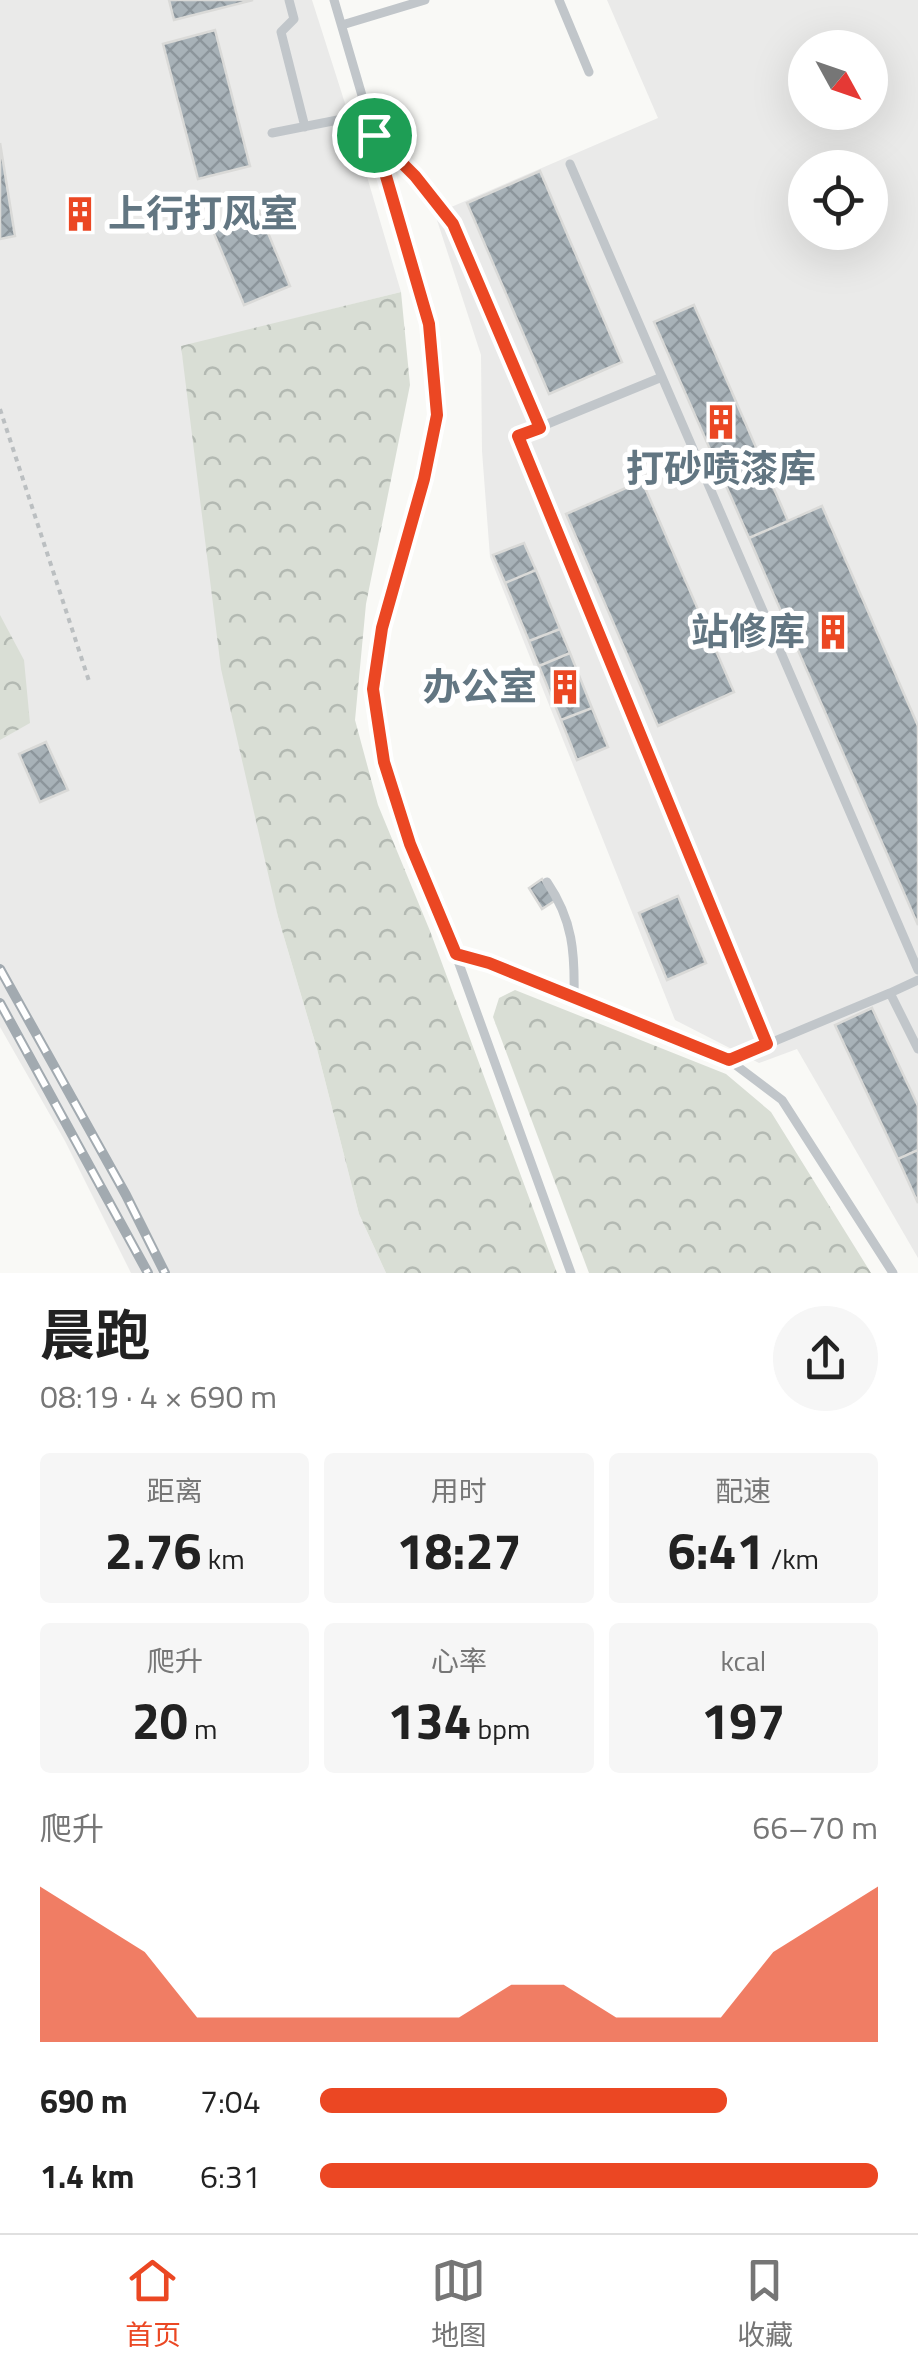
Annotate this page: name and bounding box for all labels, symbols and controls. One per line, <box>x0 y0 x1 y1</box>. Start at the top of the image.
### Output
north arrow <box>788 30 888 130</box>
map controls <box>788 30 888 250</box>
pin <box>332 93 417 178</box>
icon: arrive <box>347 108 402 163</box>
button: locate <box>788 150 888 250</box>
place label: 上行打风室 <box>108 184 298 242</box>
building icon: 上行打风室 <box>61 195 99 233</box>
building icon: 打砂喷漆库 <box>702 403 740 441</box>
place label: 打砂喷漆库 <box>626 439 816 497</box>
place label: 站修库 <box>691 602 805 660</box>
building icon: 站修库 <box>814 613 852 651</box>
place label: 办公室 <box>423 657 537 715</box>
building icon: 办公室 <box>546 668 584 706</box>
text: 晨跑 <box>40 1293 150 1376</box>
button: share <box>773 1306 878 1411</box>
text: 08:19 · 4 × 690 m <box>40 1372 277 1420</box>
text: 距离 <box>147 1469 203 1512</box>
text: 用时 <box>431 1469 487 1512</box>
text: 配速 <box>715 1469 771 1512</box>
text: 2.76 <box>105 1512 202 1588</box>
text: 18:27 <box>397 1512 521 1588</box>
text: 6:41 <box>668 1512 764 1588</box>
text: km <box>202 1537 245 1580</box>
text: /km <box>764 1537 819 1580</box>
text: 爬升 <box>147 1639 203 1682</box>
text: 心率 <box>431 1639 487 1682</box>
text: kcal <box>720 1639 766 1682</box>
text: 20 <box>132 1682 188 1758</box>
text: 134 <box>387 1682 471 1758</box>
text: 197 <box>701 1682 785 1758</box>
text: m <box>188 1707 217 1750</box>
text: bpm <box>471 1707 531 1750</box>
text: 66–70 m <box>752 1803 878 1851</box>
text: 爬升 <box>40 1804 104 1852</box>
text: 690 m <box>40 2077 128 2125</box>
text: 7:04 <box>200 2077 261 2125</box>
text: 1.4 km <box>40 2152 134 2200</box>
text: 6:31 <box>200 2152 261 2200</box>
tab: 首页 <box>125 2253 181 2356</box>
tab: 地图 <box>431 2253 487 2356</box>
tab: 收藏 <box>737 2253 793 2356</box>

